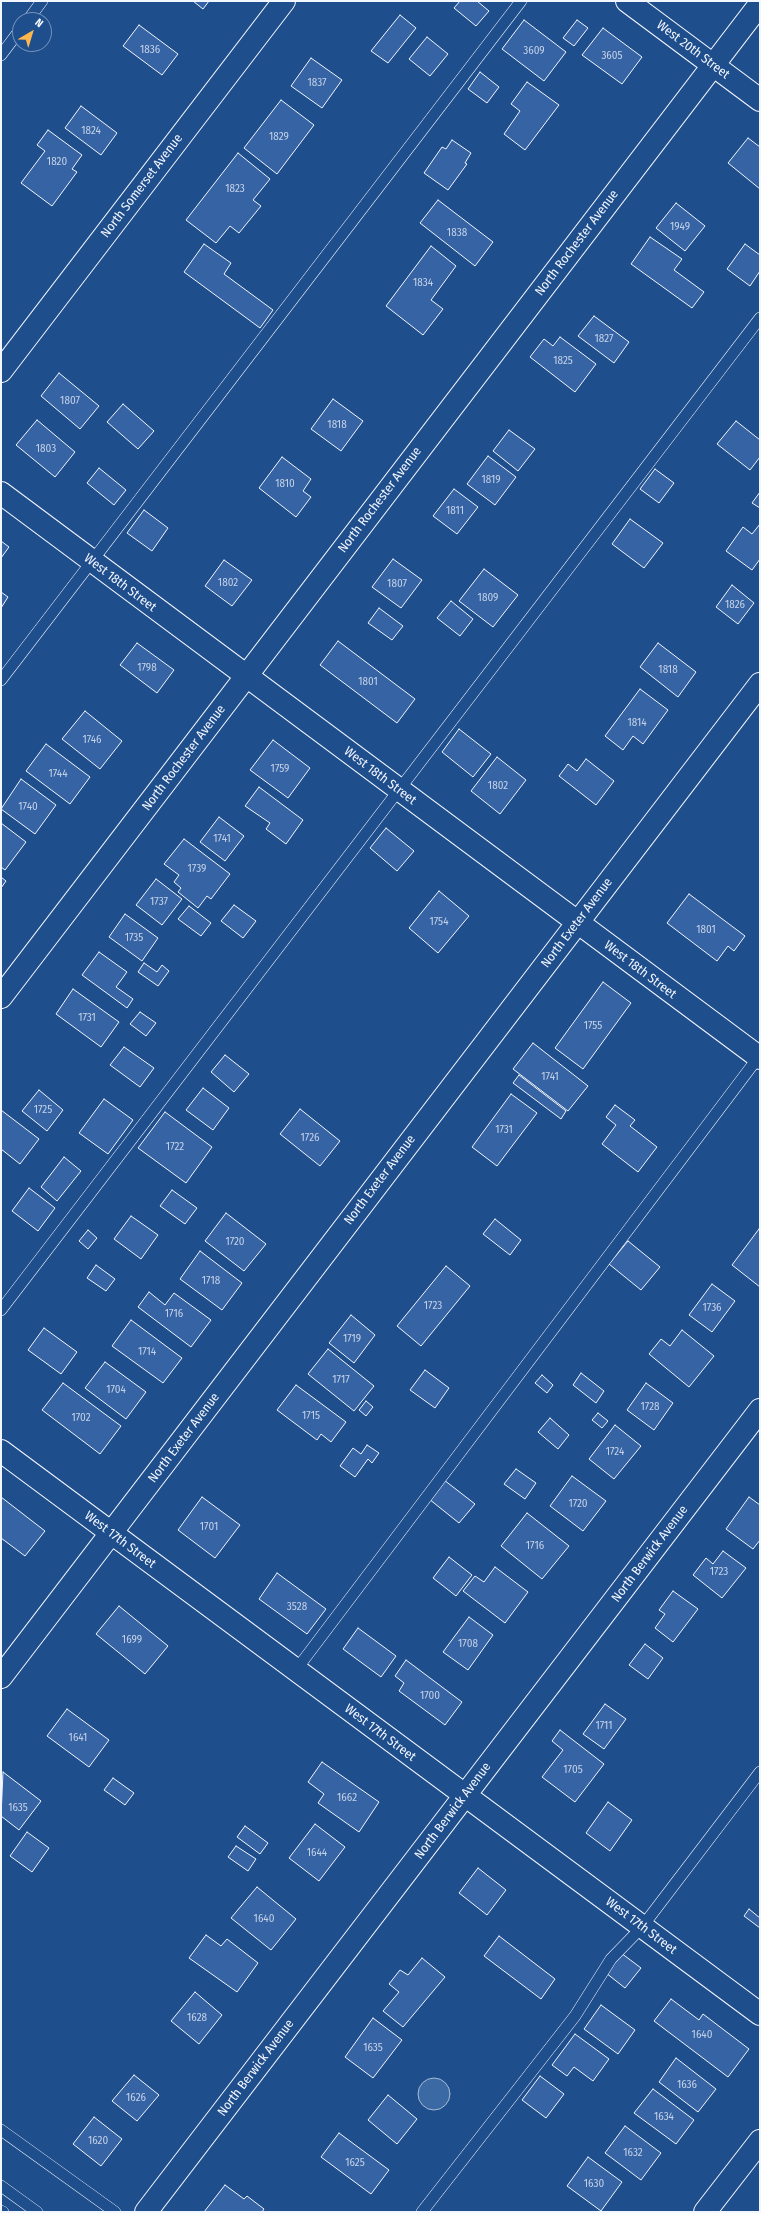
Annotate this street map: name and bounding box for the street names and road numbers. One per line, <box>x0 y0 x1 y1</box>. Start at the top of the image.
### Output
street label: West 20th Street <box>653 17 733 83</box>
street label: North Somerset Avenue <box>98 131 186 241</box>
street label: North Rochester Avenue <box>532 187 622 299</box>
street label: North Rochester Avenue <box>335 444 425 556</box>
street label: West 18th Street <box>81 551 159 615</box>
street label: North Rochester Avenue <box>139 702 229 814</box>
street label: West 18th Street <box>341 744 419 808</box>
street label: North Exeter Avenue <box>538 875 616 971</box>
street label: West 18th Street <box>601 938 679 1002</box>
street label: North Exeter Avenue <box>341 1132 419 1228</box>
street label: North Exeter Avenue <box>145 1390 223 1486</box>
street label: North Berwick Avenue <box>609 1503 691 1605</box>
street label: West 17th Street <box>81 1508 159 1572</box>
street label: West 17th Street <box>341 1701 419 1765</box>
street label: North Berwick Avenue <box>412 1760 494 1862</box>
street label: West 17th Street <box>602 1894 680 1958</box>
street label: North Berwick Avenue <box>215 2017 297 2119</box>

